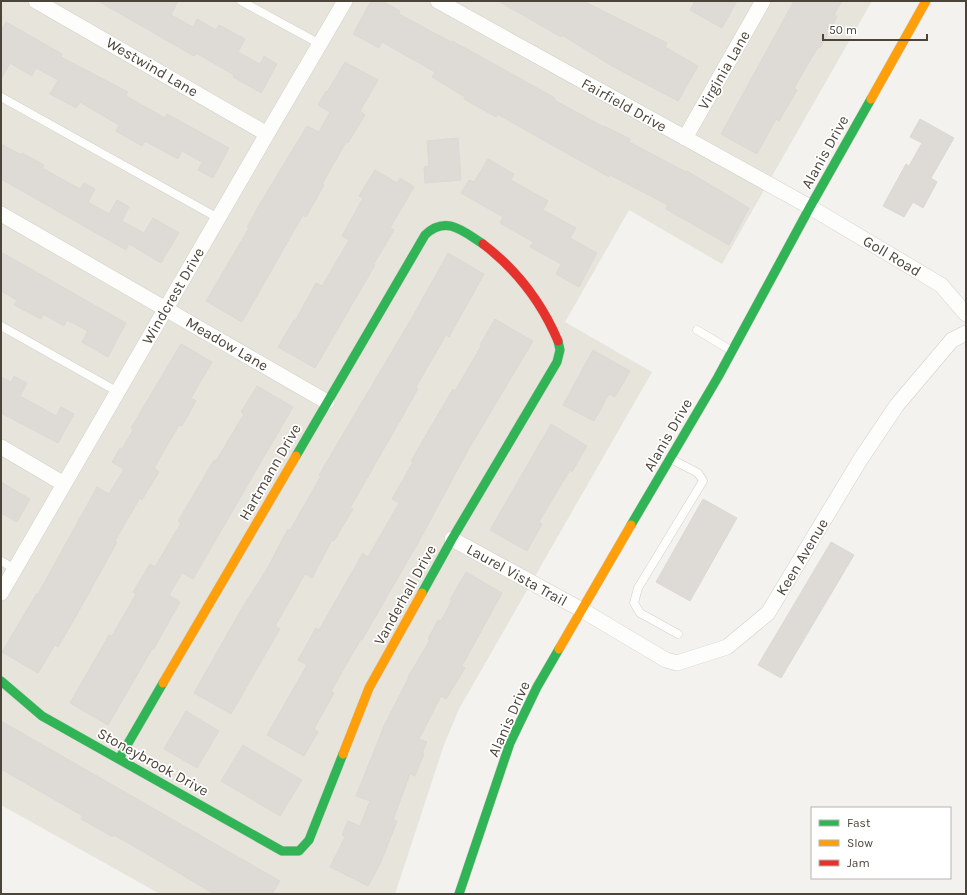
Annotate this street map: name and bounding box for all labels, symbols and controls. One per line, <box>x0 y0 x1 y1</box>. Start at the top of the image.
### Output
scale bar <box>823 16 927 42</box>
text: 50 m <box>829 23 857 37</box>
street label: Virginia Lane <box>694 27 754 113</box>
street label: Westwind Lane <box>103 33 201 101</box>
street label: Fairfield Drive <box>578 74 670 136</box>
street label: Alanis Drive <box>797 112 853 192</box>
street label: Goll Road <box>860 232 924 280</box>
street label: Windcrest Drive <box>138 244 208 348</box>
street label: Meadow Lane <box>183 313 271 375</box>
street label: Alanis Drive <box>640 395 696 475</box>
street label: Hartmann Drive <box>235 421 305 523</box>
street label: Keen Avenue <box>772 515 832 599</box>
street label: Laurel Vista Trail <box>464 540 570 610</box>
street label: Vanderhall Drive <box>370 542 440 648</box>
street label: Alanis Drive <box>484 678 534 760</box>
street label: Stoneybrook Drive <box>94 724 212 800</box>
legend <box>811 807 951 879</box>
text: Fast <box>847 816 871 830</box>
text: Slow <box>847 836 873 850</box>
text: Jam <box>847 856 870 870</box>

